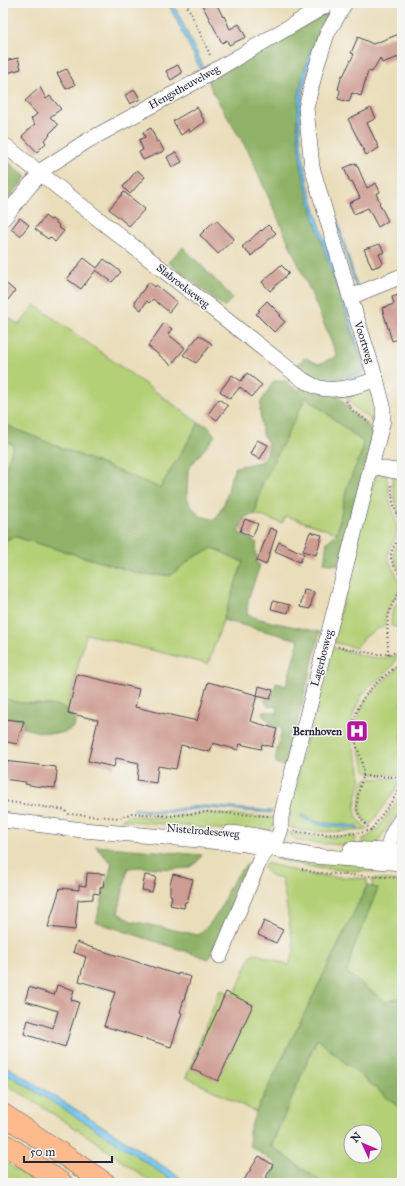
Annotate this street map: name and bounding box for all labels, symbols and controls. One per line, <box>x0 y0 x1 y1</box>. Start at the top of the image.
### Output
street label: Hengstheuvelweg <box>146 62 222 112</box>
street label: Slabroekseweg <box>154 261 213 311</box>
street label: Voortweg <box>351 319 377 365</box>
street label: Lagerbosweg <box>308 627 336 688</box>
hospital icon: Bernhoven <box>344 718 370 744</box>
place label: Bernhoven <box>293 725 342 738</box>
street label: Nistelrodeseweg <box>166 821 241 841</box>
north arrow <box>343 1124 383 1164</box>
text: N <box>348 1129 365 1145</box>
scale bar <box>24 1138 112 1164</box>
text: 50 m <box>30 1145 55 1159</box>

